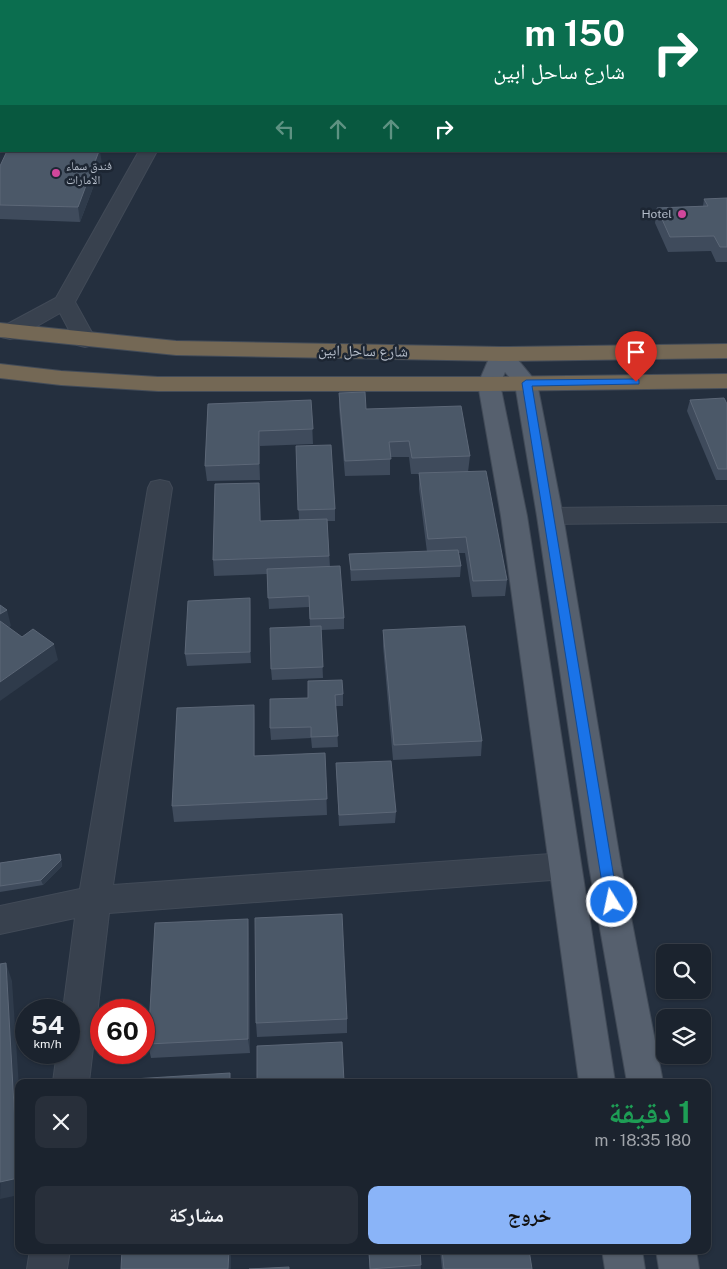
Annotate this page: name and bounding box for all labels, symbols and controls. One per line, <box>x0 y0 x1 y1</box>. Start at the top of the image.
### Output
text: 150 m <box>525 13 625 54</box>
icon: right <box>643 20 708 85</box>
text: شارع ساحل ابين <box>493 58 625 84</box>
icon: left <box>271 115 299 143</box>
icon: ahead <box>324 115 352 143</box>
icon: ahead <box>377 115 405 143</box>
icon: right <box>430 115 458 143</box>
place label: فندق سماء الامارات <box>66 159 112 187</box>
marker: فندق سماء الامارات <box>50 167 62 179</box>
place label: Hotel <box>641 207 672 221</box>
marker: Hotel <box>676 208 688 220</box>
pin <box>615 331 657 382</box>
icon: arrive <box>622 338 650 366</box>
street label: شارع ساحل ابين <box>318 341 408 362</box>
position arrow <box>585 875 637 927</box>
map controls <box>656 944 711 1064</box>
button: search <box>656 944 711 999</box>
speed limit sign: 60 <box>90 999 155 1064</box>
button: layers <box>656 1009 711 1064</box>
text: 54 <box>31 1010 64 1040</box>
text: km/h <box>33 1037 62 1051</box>
text: 1 دقيقة <box>608 1094 691 1130</box>
button: close <box>35 1096 87 1148</box>
text: 180 m · 18:35 <box>595 1131 691 1150</box>
button: مشاركة <box>35 1186 358 1244</box>
button: خروج <box>368 1186 691 1244</box>

